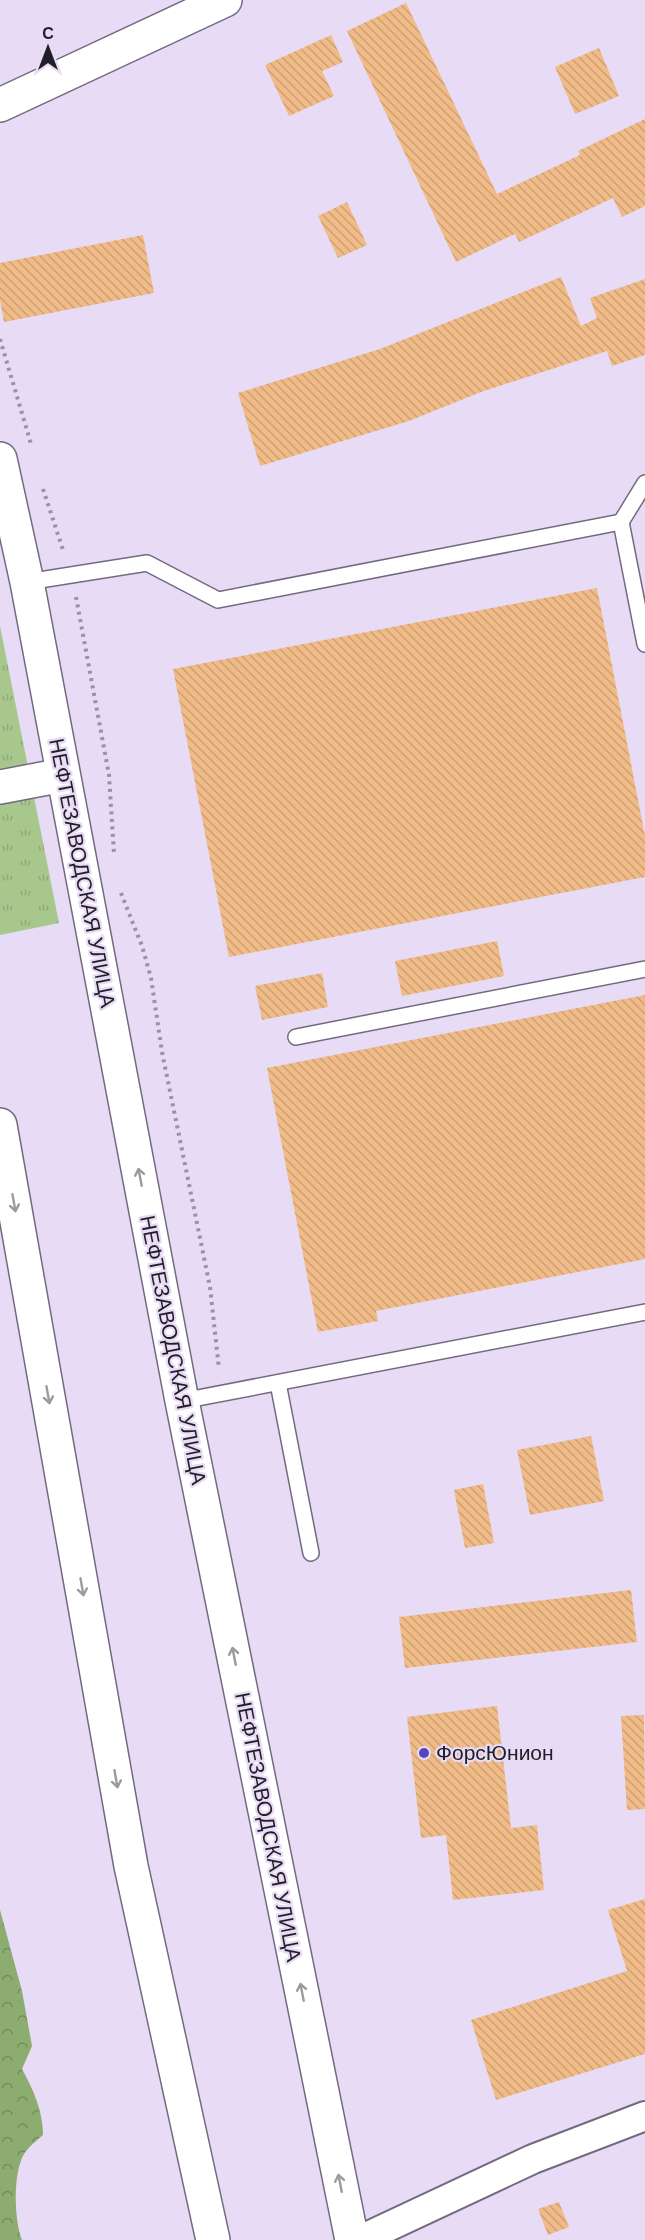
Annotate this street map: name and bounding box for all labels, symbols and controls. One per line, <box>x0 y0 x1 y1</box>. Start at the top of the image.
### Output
north arrow <box>18 18 78 78</box>
text: С <box>42 25 54 42</box>
street label: НЕФТЕЗАВОДСКАЯ УЛИЦА <box>45 736 120 1010</box>
one-way arrow <box>134 1167 145 1187</box>
one-way arrow <box>9 1193 20 1213</box>
street label: НЕФТЕЗАВОДСКАЯ УЛИЦА <box>136 1213 211 1487</box>
one-way arrow <box>43 1385 54 1405</box>
one-way arrow <box>77 1577 88 1597</box>
one-way arrow <box>228 1647 239 1667</box>
street label: НЕФТЕЗАВОДСКАЯ УЛИЦА <box>231 1690 306 1964</box>
place label: ФорсЮнион <box>436 1741 554 1764</box>
marker: ФорсЮнион <box>417 1746 431 1760</box>
one-way arrow <box>111 1769 122 1789</box>
one-way arrow <box>296 1982 307 2002</box>
one-way arrow <box>334 2173 346 2192</box>

